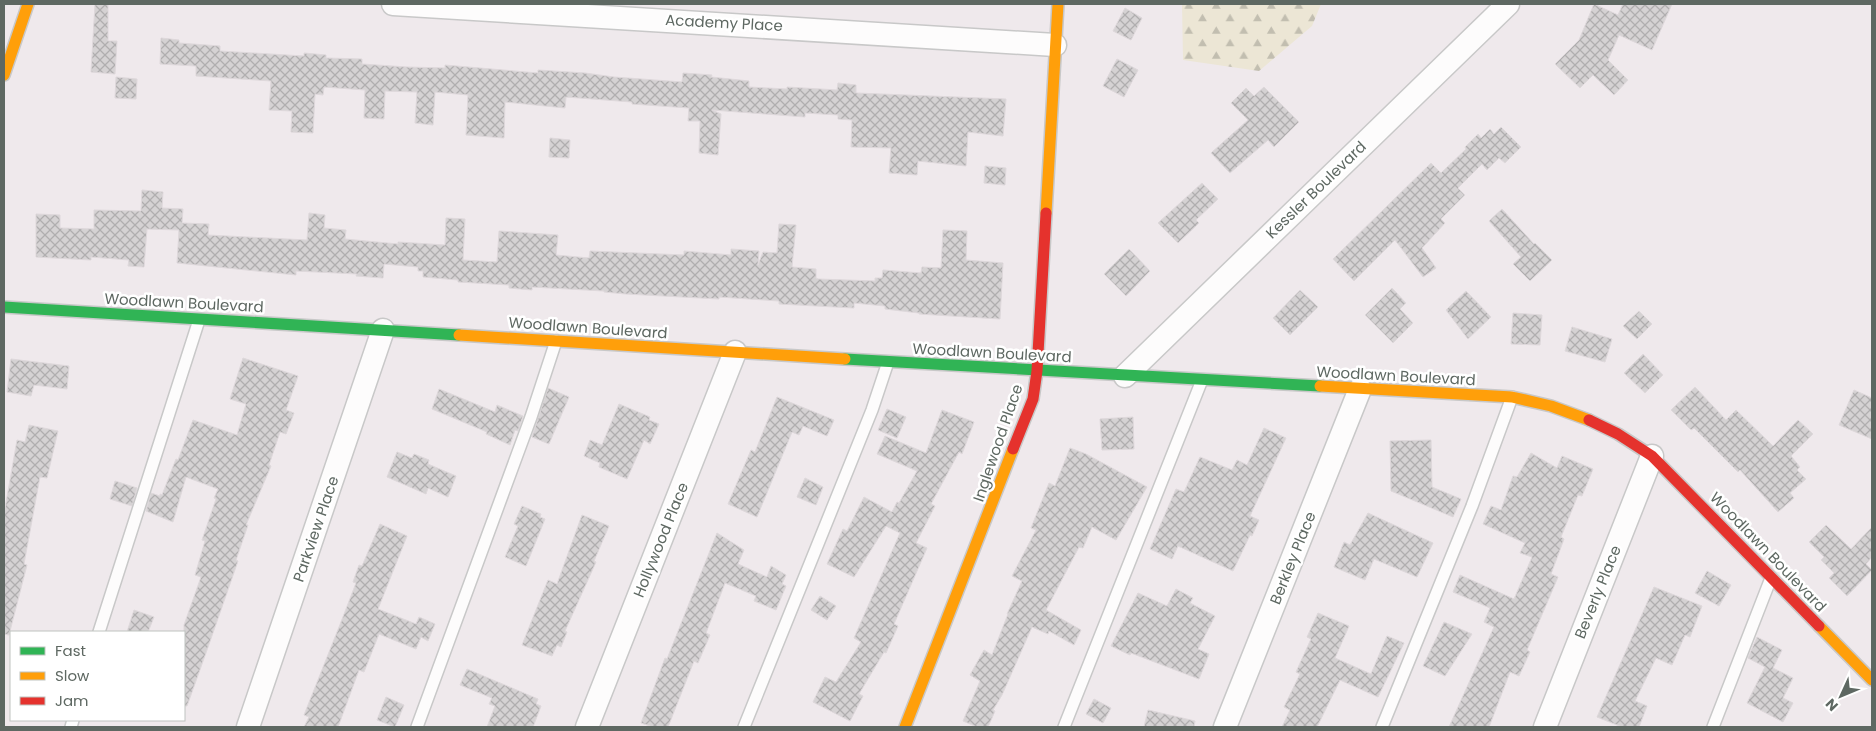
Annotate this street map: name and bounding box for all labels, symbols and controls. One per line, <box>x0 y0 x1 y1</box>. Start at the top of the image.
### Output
street label: Academy Place <box>665 9 783 36</box>
street label: Kessler Boulevard <box>1261 136 1371 243</box>
street label: Woodlawn Boulevard <box>104 288 264 317</box>
street label: Woodlawn Boulevard <box>508 311 668 344</box>
street label: Woodlawn Boulevard <box>912 338 1072 367</box>
street label: Woodlawn Boulevard <box>1316 361 1476 390</box>
street label: Inglewood Place <box>968 381 1027 504</box>
street label: Parkview Place <box>288 473 343 585</box>
street label: Hollywood Place <box>628 479 693 600</box>
street label: Woodlawn Boulevard <box>1705 487 1831 616</box>
street label: Berkley Place <box>1264 508 1321 607</box>
street label: Beverly Place <box>1569 542 1626 642</box>
legend <box>10 631 185 721</box>
text: Fast <box>55 640 86 661</box>
text: Slow <box>55 665 90 686</box>
north arrow <box>1816 671 1866 721</box>
text: Jam <box>55 690 89 711</box>
text: N <box>1821 694 1842 716</box>

